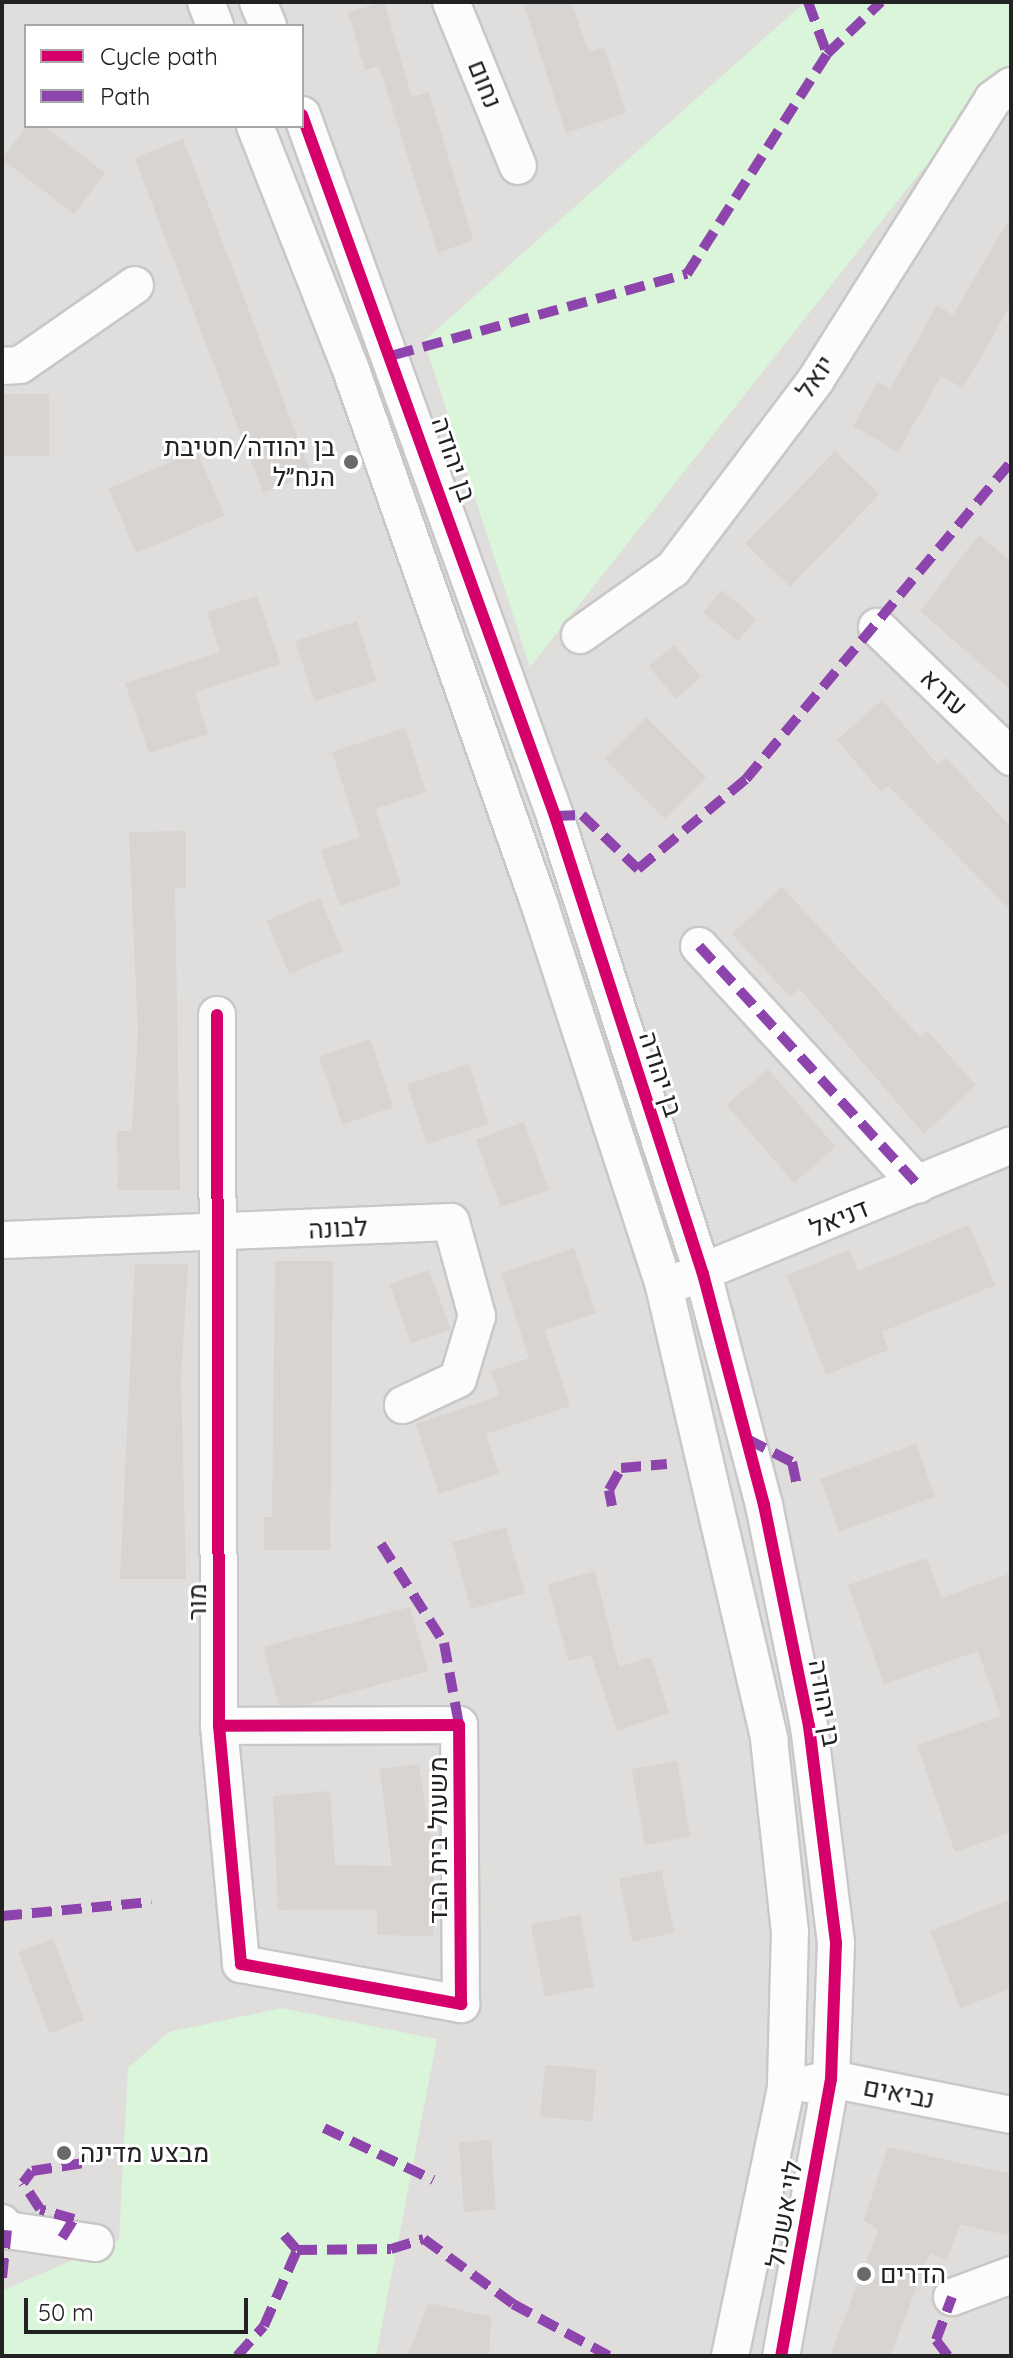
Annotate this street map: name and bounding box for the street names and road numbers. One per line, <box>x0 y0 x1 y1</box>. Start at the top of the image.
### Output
street label: נחום <box>461 55 509 113</box>
street label: יואל <box>789 349 841 405</box>
street label: בן יהודה <box>425 412 483 506</box>
street label: עזרא <box>914 662 974 722</box>
street label: בן יהודה <box>633 1027 689 1121</box>
street label: דניאל <box>805 1192 873 1244</box>
street label: לבונה <box>308 1211 368 1245</box>
street label: מור <box>181 1584 213 1620</box>
street label: בן יהודה <box>802 1657 848 1749</box>
street label: משעול בית הבד <box>422 1756 454 1924</box>
street label: נביאים <box>861 2071 937 2115</box>
street label: לוי אשכול <box>759 2158 809 2270</box>

